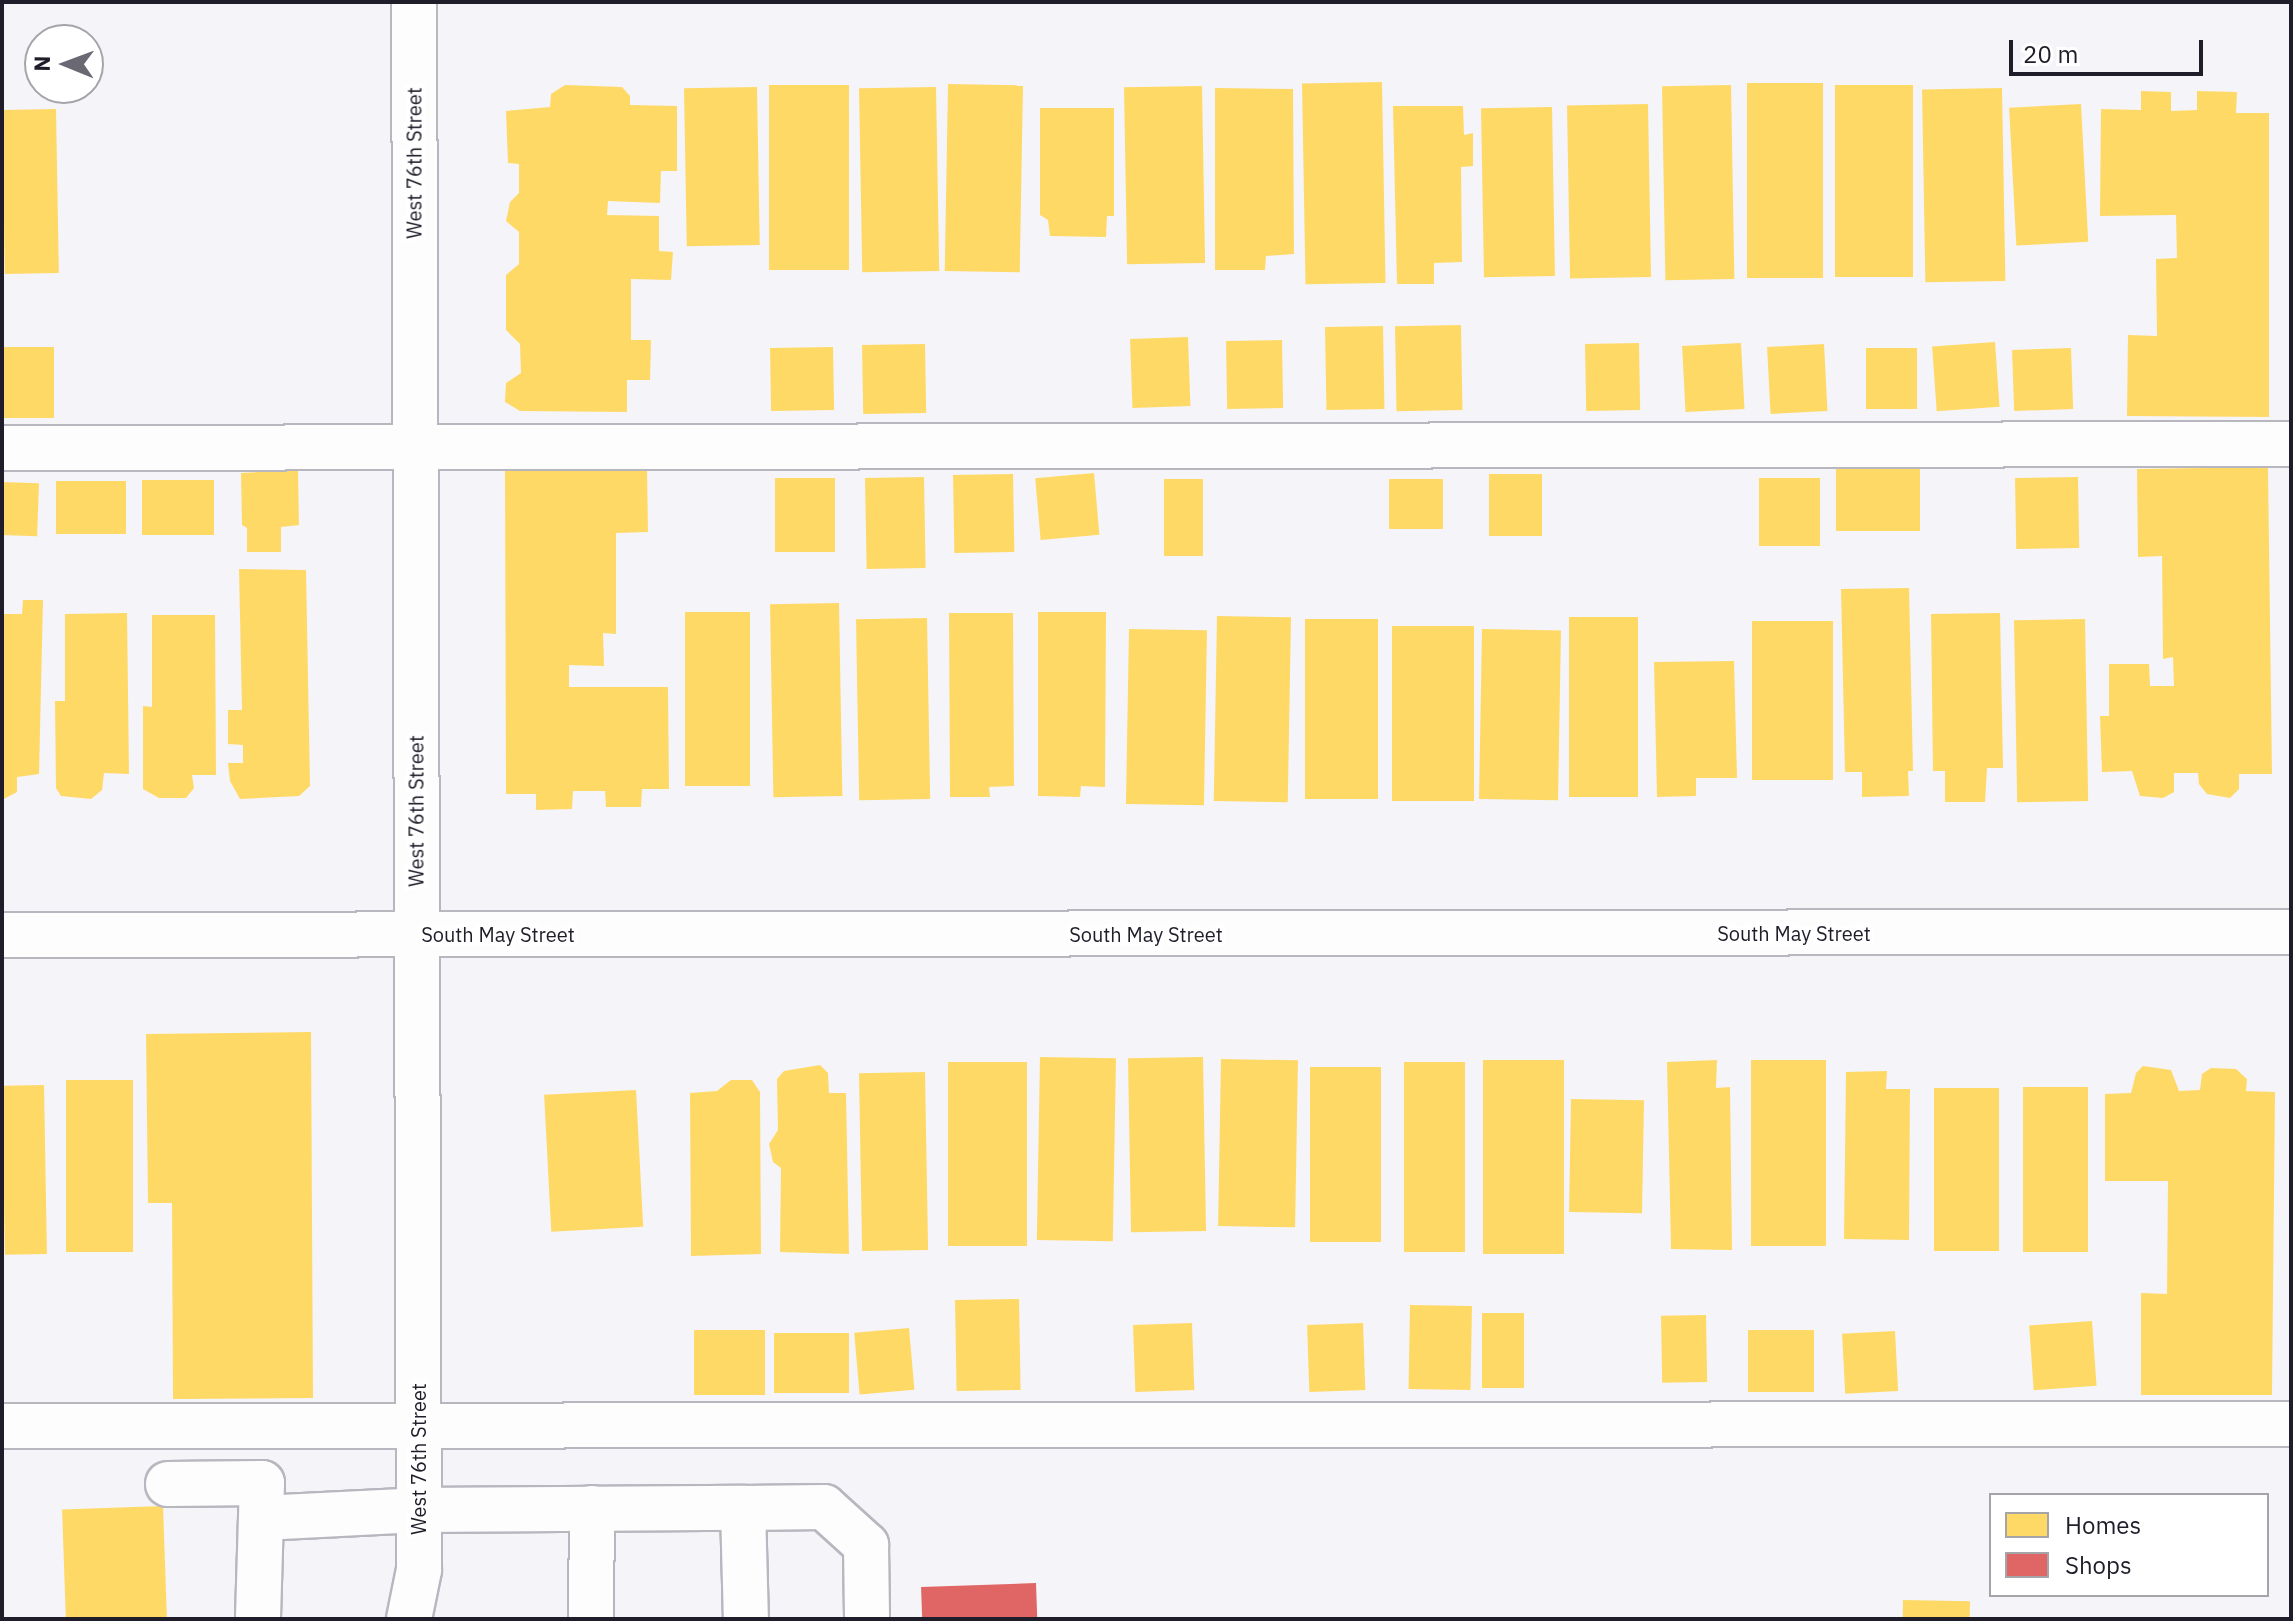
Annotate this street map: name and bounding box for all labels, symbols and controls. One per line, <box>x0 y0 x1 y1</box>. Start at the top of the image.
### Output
north arrow <box>24 24 104 104</box>
scale bar <box>2013 24 2207 74</box>
text: 20 m <box>2023 38 2078 70</box>
text: N <box>27 55 56 72</box>
street label: West 76th Street <box>402 87 426 239</box>
street label: West 76th Street <box>404 735 428 887</box>
street label: South May Street <box>1717 921 1871 945</box>
street label: South May Street <box>421 922 575 946</box>
street label: South May Street <box>1069 922 1223 946</box>
street label: West 76th Street <box>406 1383 430 1535</box>
legend <box>1989 1493 2269 1597</box>
text: Homes <box>2065 1509 2141 1541</box>
text: Shops <box>2065 1549 2132 1581</box>

